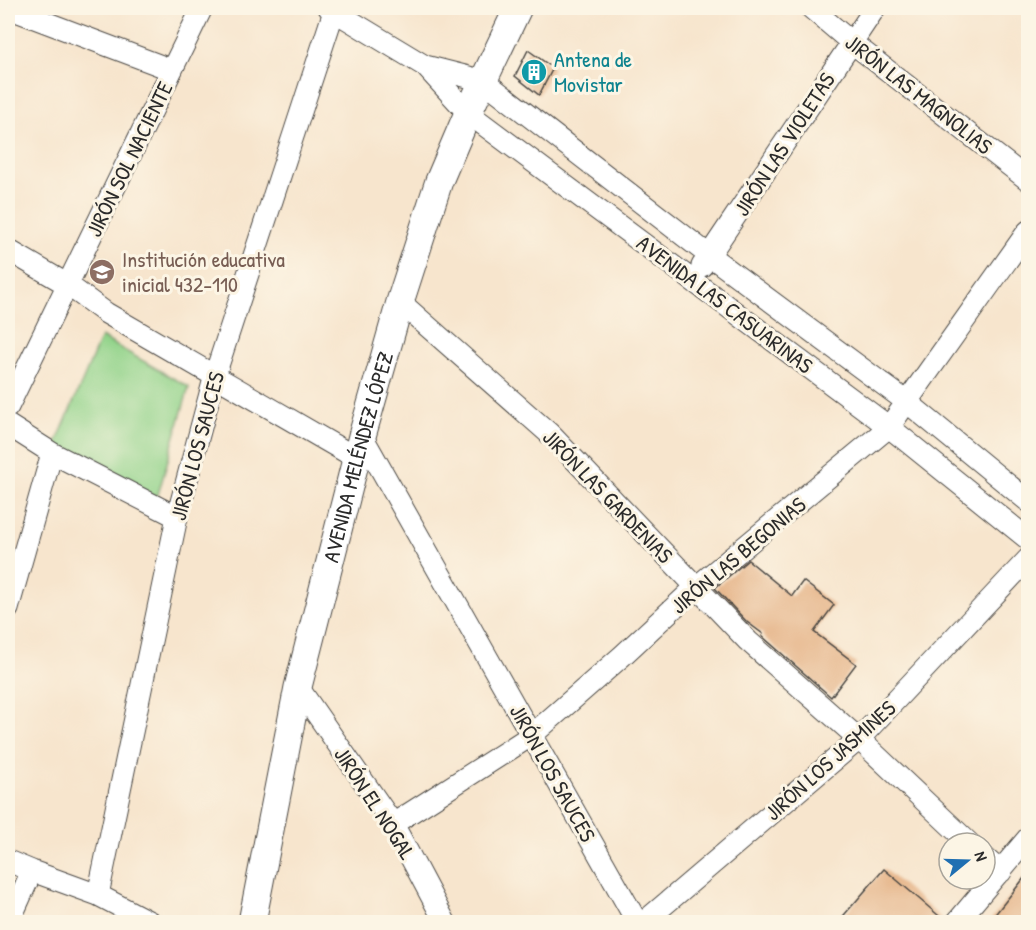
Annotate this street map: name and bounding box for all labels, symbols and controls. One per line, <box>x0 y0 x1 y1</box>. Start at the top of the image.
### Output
street label: JIRÓN LAS MAGNOLIAS <box>839 27 999 161</box>
place label: Antena de Movistar <box>554 44 632 99</box>
building icon: Antena de Movistar <box>519 57 549 87</box>
street label: JIRÓN LAS VIOLETAS <box>726 67 842 221</box>
street label: JIRÓN SOL NACIENTE <box>78 76 180 242</box>
street label: AVENIDA LAS CASUARINAS <box>631 228 819 380</box>
place label: Institución educativa inicial 432-110 <box>122 244 285 299</box>
school or university icon: Institución educativa inicial 432-110 <box>87 257 117 287</box>
street label: AVENIDA MELÉNDEZ LÓPEZ <box>315 348 400 566</box>
street label: JIRÓN LOS SAUCES <box>163 368 231 524</box>
street label: JIRÓN LAS GARDENIAS <box>536 422 680 570</box>
street label: JIRÓN LAS BEGONIAS <box>664 490 812 620</box>
street label: JIRÓN LOS JASMINES <box>758 693 902 827</box>
street label: JIRÓN LOS SAUCES <box>503 699 603 847</box>
street label: JIRÓN EL NOGAL <box>327 741 423 865</box>
north arrow <box>937 831 997 891</box>
text: N <box>969 849 993 864</box>

